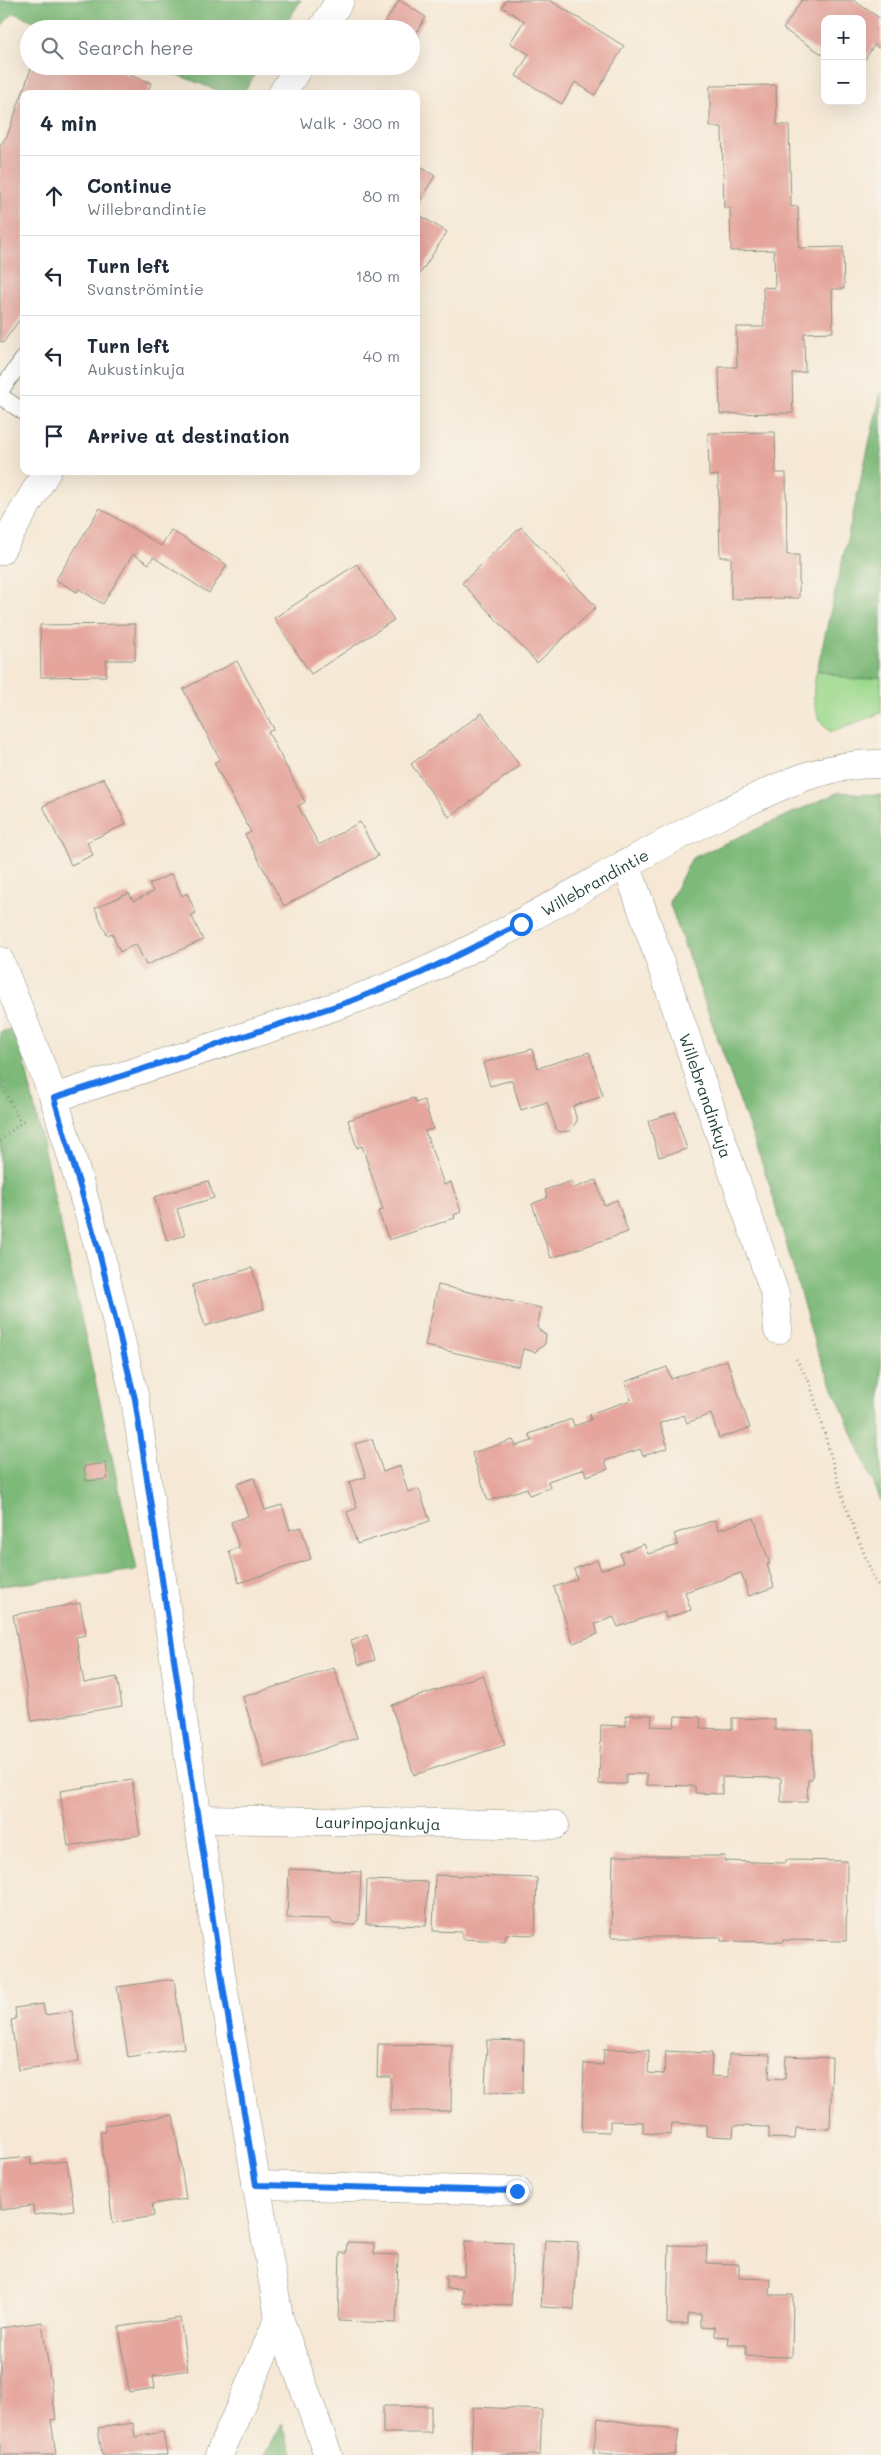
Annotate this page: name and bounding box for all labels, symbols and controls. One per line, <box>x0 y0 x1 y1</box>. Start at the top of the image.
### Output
map controls <box>821 15 866 105</box>
button: + <box>821 15 866 60</box>
search box <box>20 20 420 75</box>
icon: search <box>38 34 66 62</box>
text: Search here <box>78 35 194 60</box>
button: − <box>821 60 866 105</box>
text: 4 min <box>40 109 97 136</box>
text: Walk · 300 m <box>299 112 400 133</box>
text: Continue <box>87 173 172 198</box>
icon: ahead <box>40 182 68 210</box>
text: 80 m <box>363 185 400 206</box>
text: Willebrandintie <box>87 198 207 219</box>
text: Turn left <box>87 253 170 278</box>
icon: left <box>40 262 68 290</box>
text: 180 m <box>355 265 400 286</box>
text: Svanströmintie <box>87 278 204 299</box>
text: Turn left <box>87 333 170 358</box>
icon: left <box>40 342 68 370</box>
text: 40 m <box>363 345 400 366</box>
text: Aukustinkuja <box>87 358 185 379</box>
icon: arrive <box>40 422 68 450</box>
text: Arrive at destination <box>87 423 290 448</box>
street label: Willebrandintie <box>537 843 652 920</box>
route start <box>510 913 533 936</box>
street label: Willebrandinkuja <box>675 1030 738 1161</box>
street label: Laurinpojankuja <box>315 1810 441 1834</box>
route end <box>506 2180 529 2203</box>

